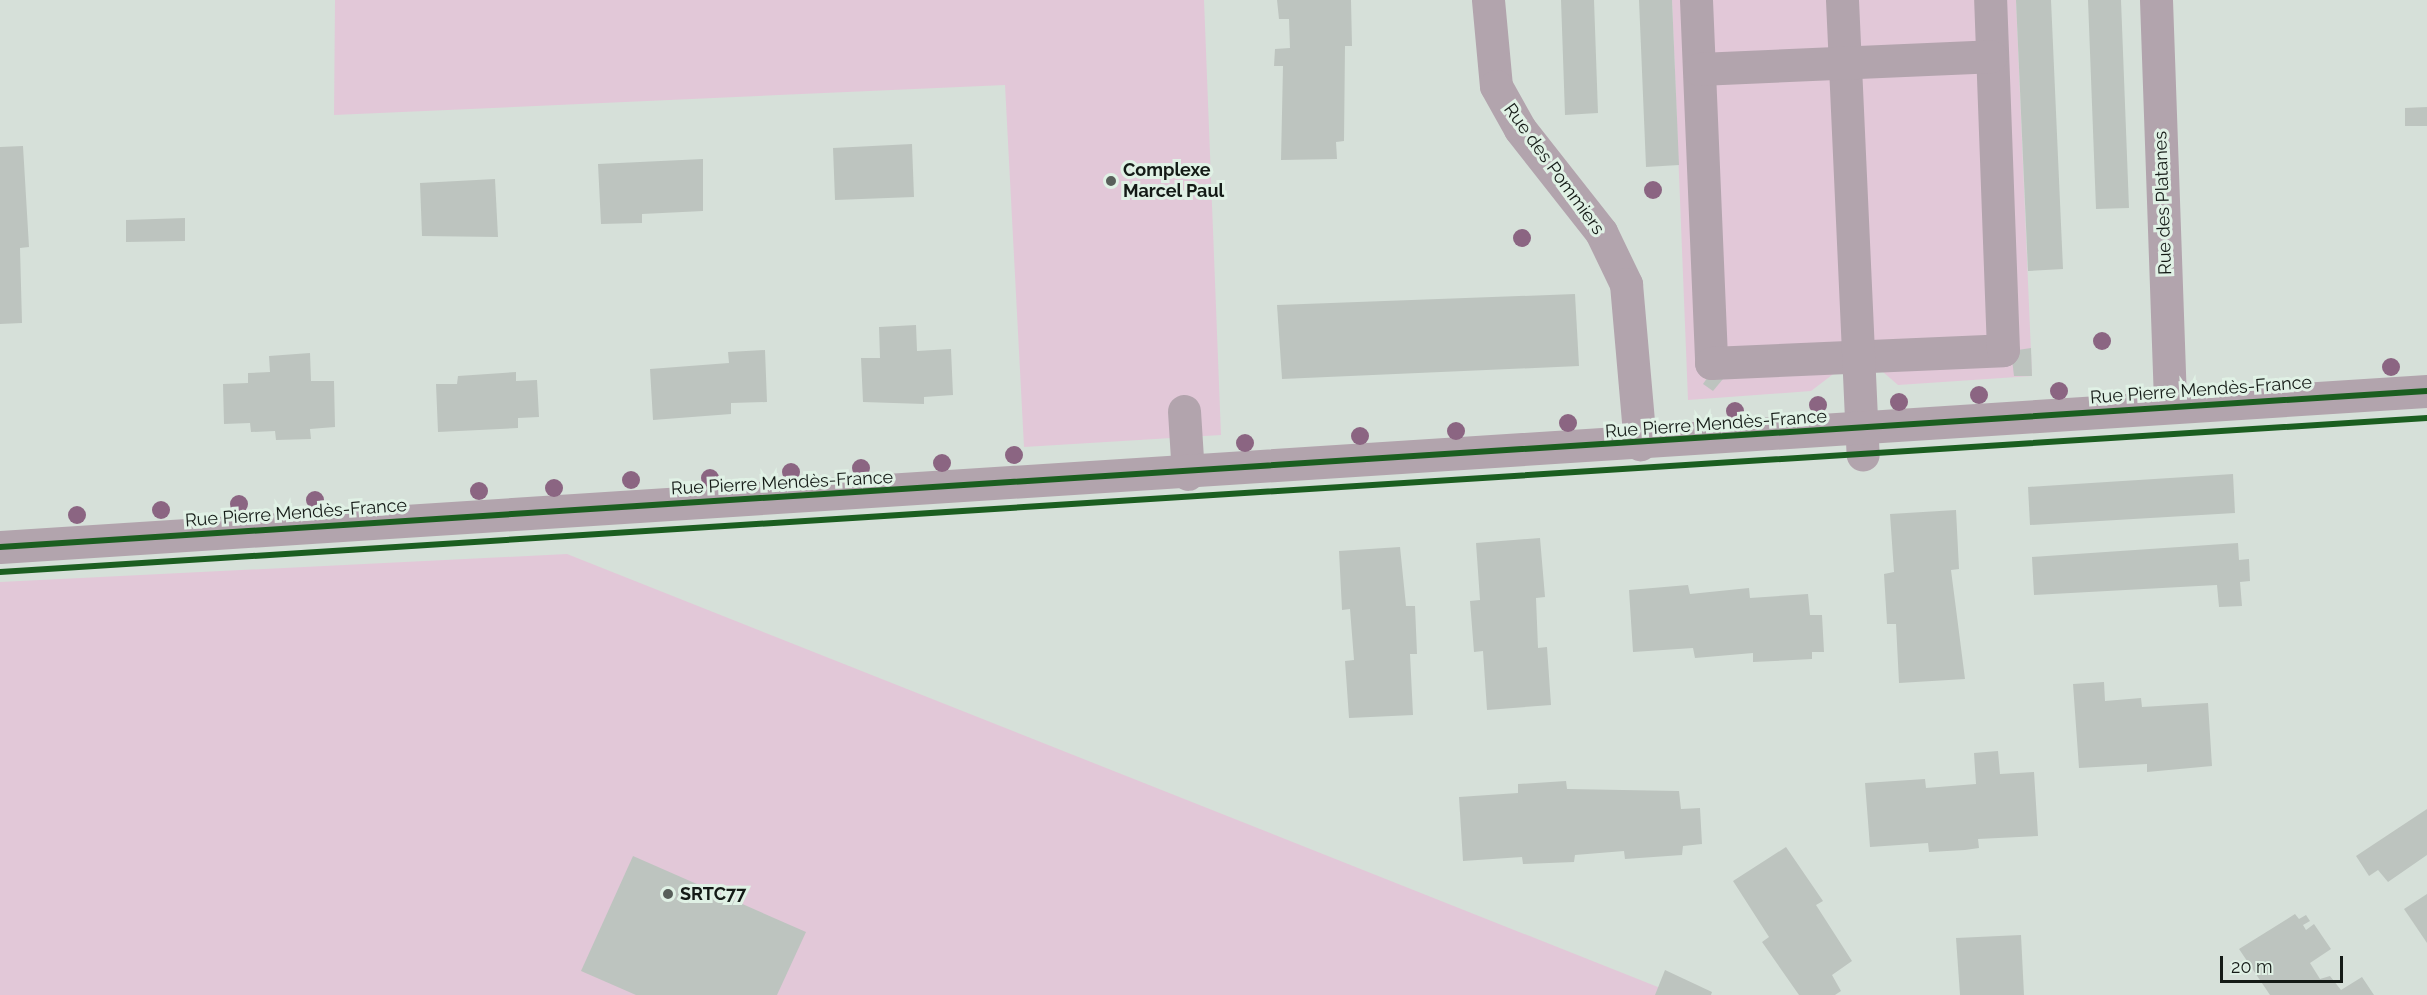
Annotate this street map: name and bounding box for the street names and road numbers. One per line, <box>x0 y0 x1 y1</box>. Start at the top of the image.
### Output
street label: Rue des Pommiers <box>1499 99 1609 239</box>
street label: Rue des Platanes <box>2150 131 2176 275</box>
street label: Rue Pierre Mendès-France <box>2089 371 2313 409</box>
street label: Rue Pierre Mendès-France <box>1604 405 1828 443</box>
street label: Rue Pierre Mendès-France <box>670 466 894 500</box>
street label: Rue Pierre Mendès-France <box>184 494 408 532</box>

